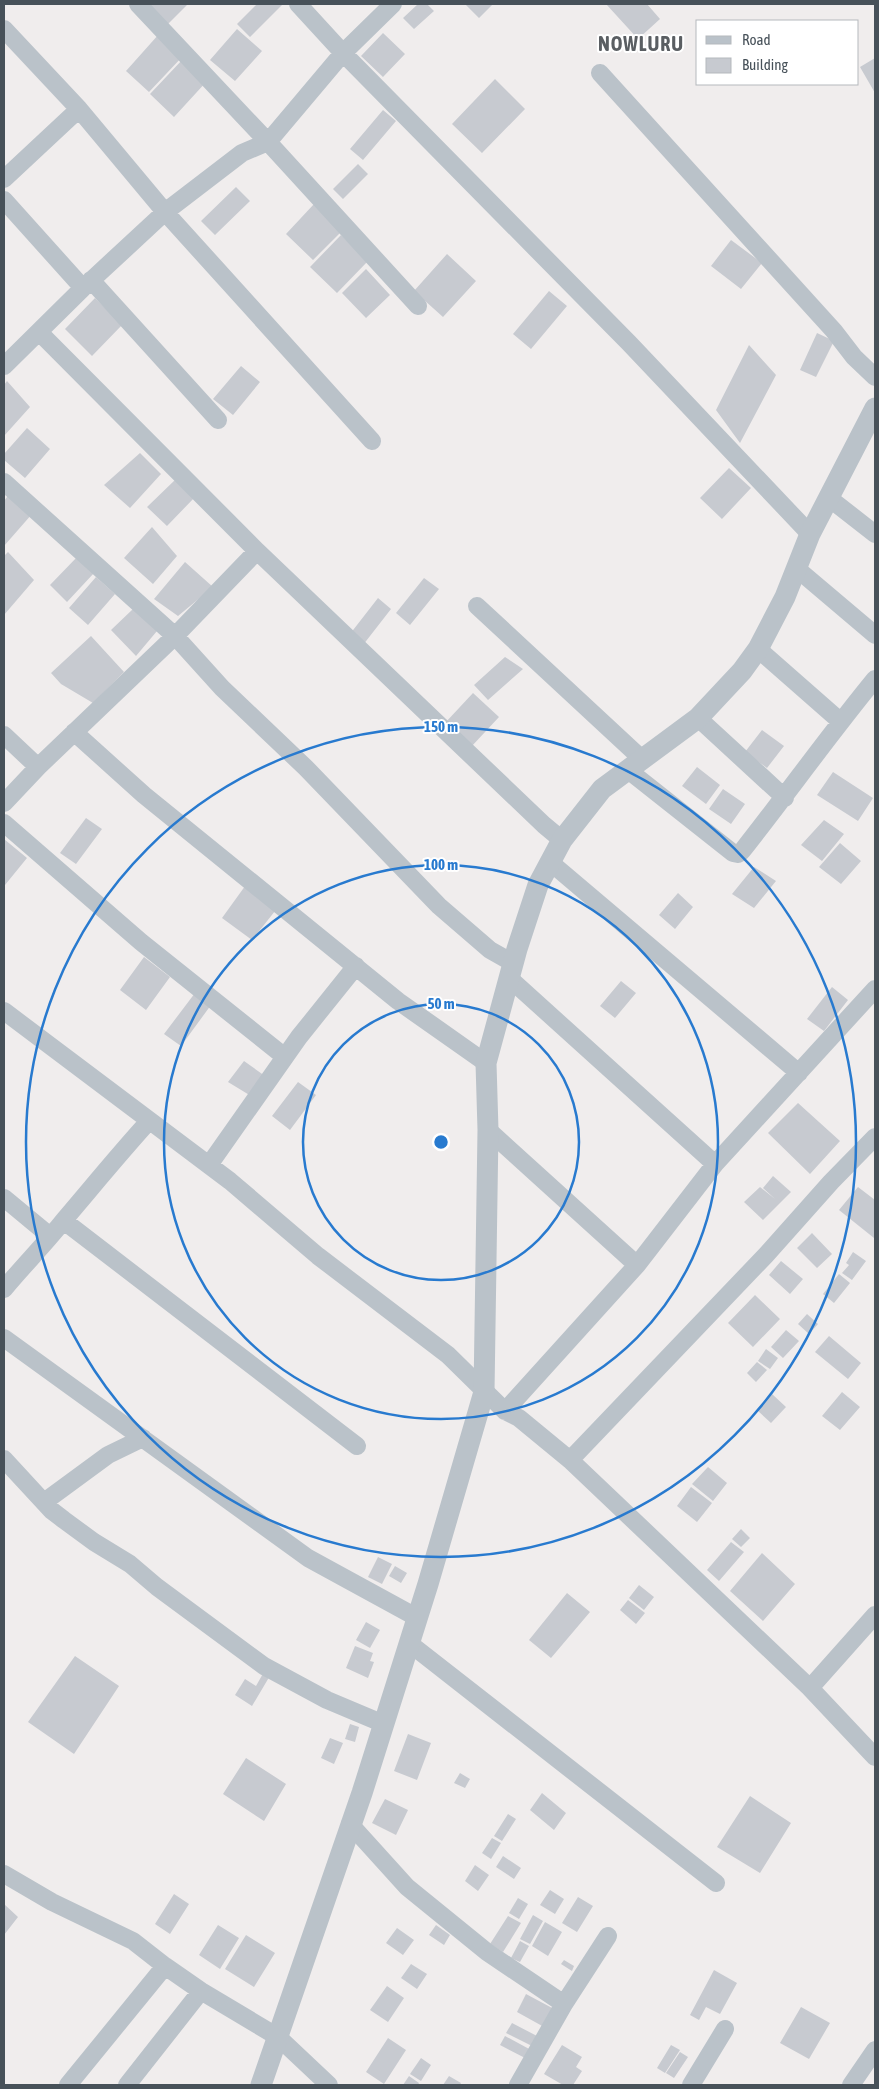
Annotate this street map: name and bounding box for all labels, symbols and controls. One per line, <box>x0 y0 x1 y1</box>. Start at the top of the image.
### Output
legend <box>696 20 859 85</box>
text: Road <box>742 31 771 48</box>
district label: NOWLURU <box>598 32 684 55</box>
text: Building <box>742 56 788 73</box>
text: 150 m <box>424 718 458 735</box>
text: 100 m <box>424 856 458 873</box>
text: 50 m <box>428 995 455 1012</box>
centre of rings <box>432 1133 450 1151</box>

